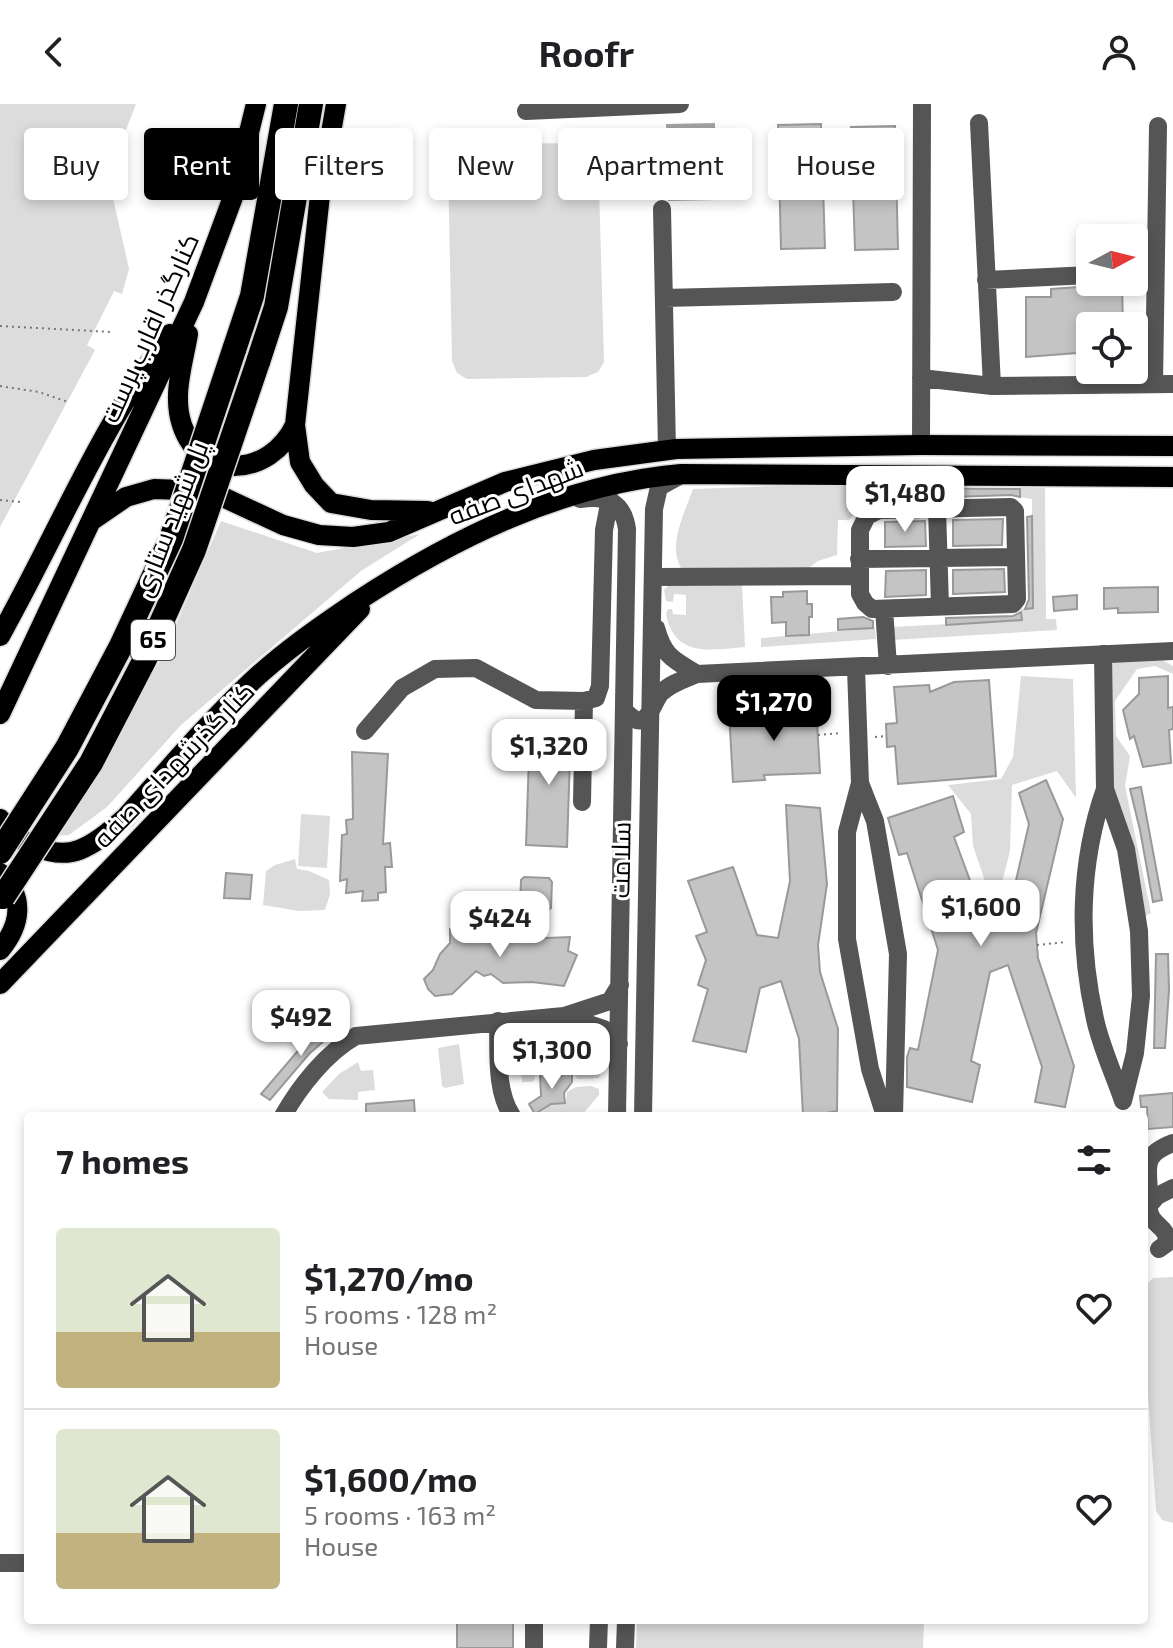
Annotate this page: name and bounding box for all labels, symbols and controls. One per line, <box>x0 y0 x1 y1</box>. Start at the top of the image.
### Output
icon: back <box>32 30 76 74</box>
icon: person <box>1097 30 1141 74</box>
text: Roofr <box>539 31 634 74</box>
chip: Buy <box>24 128 128 200</box>
chip: Rent <box>144 128 259 200</box>
chip: Filters <box>275 128 413 200</box>
chip: New <box>429 128 542 200</box>
chip: Apartment <box>558 128 752 200</box>
chip: House <box>768 128 904 200</box>
north arrow <box>1076 224 1148 296</box>
map controls <box>1076 224 1148 384</box>
street label: کنارگذر اقارب پرست <box>93 228 207 428</box>
button: locate <box>1076 312 1148 384</box>
street label: پل شهید ستاری <box>126 436 216 602</box>
street label: شهدای صفه <box>444 451 588 532</box>
pin: $1,480 <box>840 466 970 534</box>
text: $1,480 <box>864 476 946 507</box>
road number: 65 <box>131 620 175 660</box>
street label: کنارگذرشهدای صفه <box>86 675 261 855</box>
pin: $1,270 <box>709 675 839 743</box>
text: $1,270 <box>735 685 813 716</box>
pin: $1,320 <box>484 719 614 787</box>
text: $1,320 <box>510 729 588 760</box>
street label: سلامت <box>603 821 636 899</box>
pin: $1,600 <box>916 880 1046 948</box>
text: $1,600 <box>941 890 1021 921</box>
pin: $424 <box>453 891 547 959</box>
text: $424 <box>468 901 532 932</box>
pin: $492 <box>254 990 348 1058</box>
text: $492 <box>270 1000 332 1031</box>
pin: $1,300 <box>487 1023 617 1091</box>
text: $1,300 <box>512 1033 592 1064</box>
icon: filters <box>1072 1138 1116 1182</box>
text: 7 homes <box>56 1140 189 1181</box>
text: $1,270/mo <box>304 1257 474 1298</box>
icon: home <box>120 1260 216 1356</box>
icon: heart <box>1072 1286 1116 1330</box>
text: 5 rooms · 128 m² <box>304 1298 497 1329</box>
text: House <box>304 1329 378 1360</box>
text: $1,600/mo <box>304 1458 477 1499</box>
icon: home <box>120 1461 216 1557</box>
icon: heart <box>1072 1487 1116 1531</box>
text: 5 rooms · 163 m² <box>304 1499 496 1530</box>
text: House <box>304 1530 378 1561</box>

